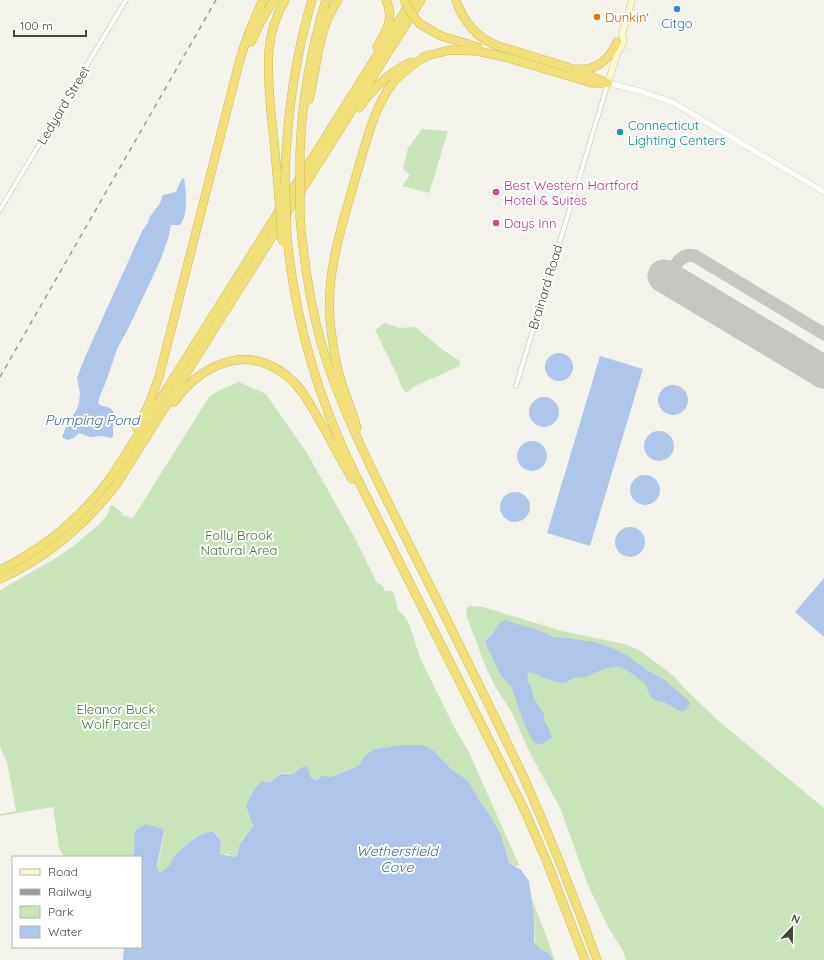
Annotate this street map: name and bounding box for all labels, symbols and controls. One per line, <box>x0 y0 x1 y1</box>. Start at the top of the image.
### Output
marker: Citgo <box>672 4 682 14</box>
place label: Dunkin' <box>605 9 649 25</box>
scale bar <box>14 12 86 38</box>
marker: Dunkin' <box>592 12 602 22</box>
place label: Citgo <box>661 15 693 31</box>
text: 100 m <box>20 18 53 33</box>
street label: Ledyard Street <box>33 63 93 147</box>
place label: Connecticut Lighting Centers <box>628 117 726 148</box>
marker: Connecticut Lighting Centers <box>615 127 625 137</box>
place label: Best Western Hartford Hotel & Suites <box>504 177 638 208</box>
marker: Best Western Hartford Hotel & Suites <box>491 187 501 197</box>
place label: Days Inn <box>504 215 556 231</box>
marker: Days Inn <box>491 218 501 228</box>
street label: Brainard Road <box>525 243 565 331</box>
water label: Pumping Pond <box>45 411 141 429</box>
park label: Folly Brook Natural Area <box>201 527 277 558</box>
park label: Eleanor Buck Wolf Parcel <box>77 701 156 732</box>
water label: Wethersfield Cove <box>356 842 439 876</box>
legend <box>12 856 142 948</box>
text: Road <box>48 864 78 879</box>
text: Railway <box>48 884 92 899</box>
text: Park <box>48 904 73 919</box>
north arrow <box>772 908 812 948</box>
text: N <box>789 911 802 927</box>
text: Water <box>48 924 83 939</box>

